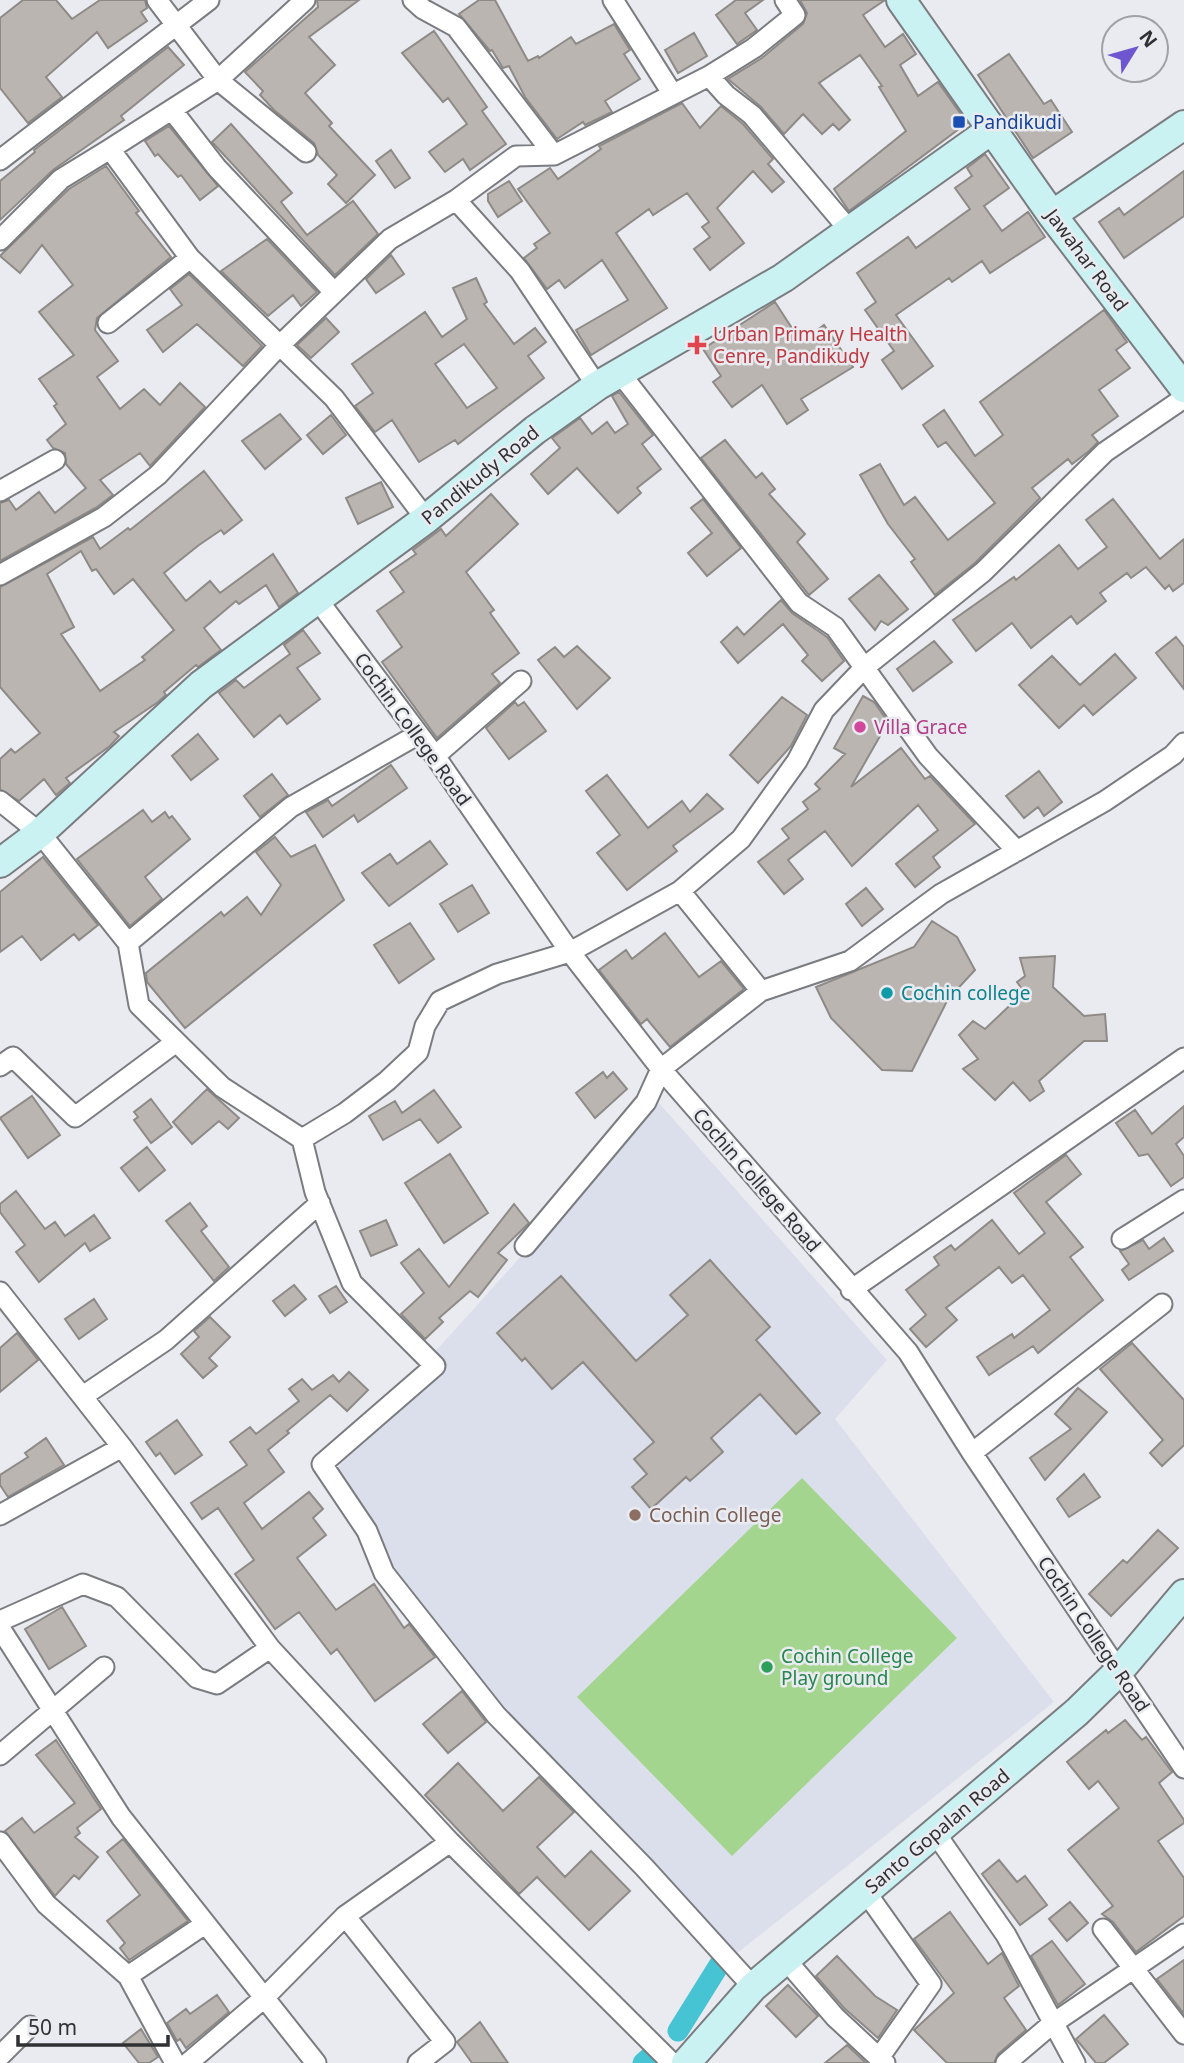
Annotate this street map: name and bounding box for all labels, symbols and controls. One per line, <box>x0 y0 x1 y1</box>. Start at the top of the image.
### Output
north arrow <box>1100 14 1170 84</box>
text: N <box>1134 25 1164 53</box>
place label: Pandikudi <box>973 109 1062 135</box>
marker: Pandikudi <box>951 114 967 130</box>
street label: Jawahar Road <box>1039 202 1134 317</box>
place label: Urban Primary Health Cenre, Pandikudy <box>713 321 908 369</box>
marker: Urban Primary Health Cenre, Pandikudy <box>687 335 707 355</box>
street label: Pandikudy Road <box>416 419 544 531</box>
street label: Cochin College Road <box>349 647 477 811</box>
place label: Villa Grace <box>874 714 968 740</box>
marker: Villa Grace <box>852 719 868 735</box>
place label: Cochin college <box>901 980 1031 1006</box>
marker: Cochin college <box>879 985 895 1001</box>
street label: Cochin College Road <box>687 1102 827 1258</box>
place label: Cochin College <box>649 1502 781 1528</box>
marker: Cochin College <box>627 1507 643 1523</box>
street label: Cochin College Road <box>1032 1551 1156 1717</box>
place label: Cochin College Play ground <box>781 1643 913 1691</box>
marker: Cochin College Play ground <box>759 1659 775 1675</box>
street label: Santo Gopalan Road <box>859 1763 1015 1899</box>
scale bar <box>18 2004 168 2048</box>
text: 50 m <box>28 2013 77 2041</box>

